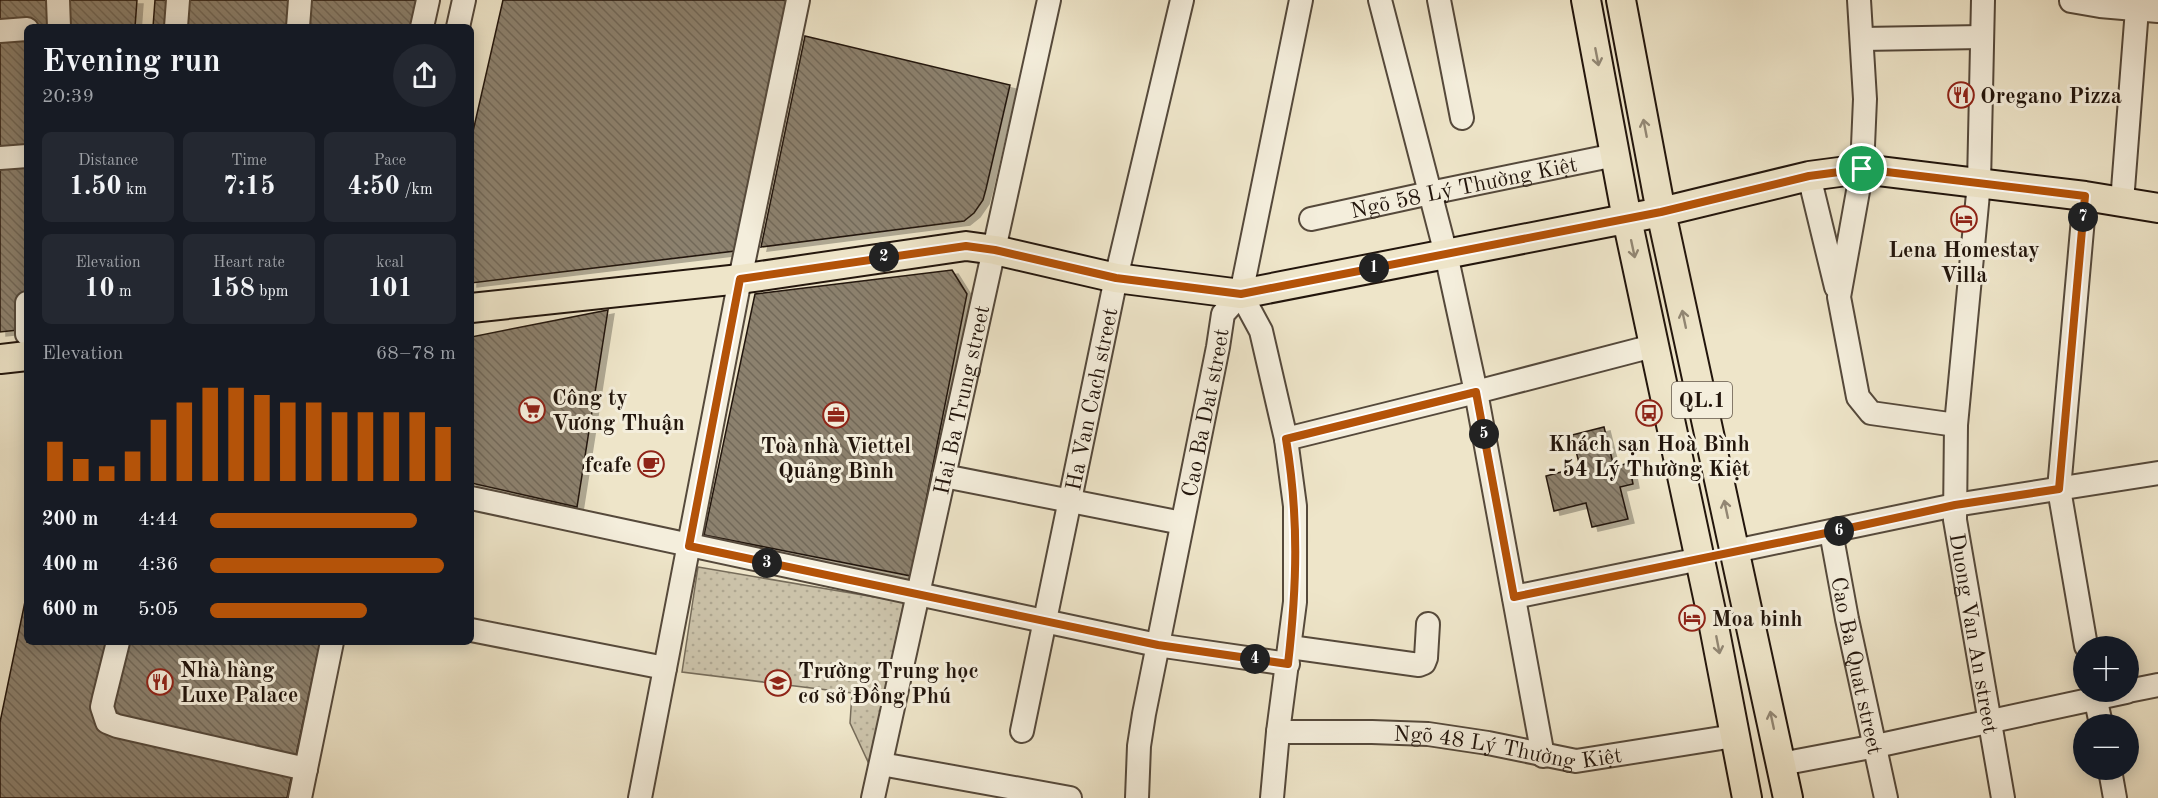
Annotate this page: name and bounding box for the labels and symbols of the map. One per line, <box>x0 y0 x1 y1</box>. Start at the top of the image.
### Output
one-way arrow <box>1592 47 1603 67</box>
restaurant icon: Oregano Pizza <box>1946 80 1976 110</box>
place label: Oregano Pizza <box>1980 86 2122 108</box>
one-way arrow <box>1639 118 1650 138</box>
pin <box>1836 143 1887 194</box>
street label: Ngõ 58 Lý Thường Kiệt <box>1349 154 1579 223</box>
pin: 7 <box>2068 202 2098 232</box>
hotel icon: Lena Homestay Villa <box>1949 204 1979 234</box>
one-way arrow <box>1628 239 1639 258</box>
place label: Lena Homestay Villa <box>1888 240 2040 287</box>
pin: 2 <box>869 242 899 272</box>
pin: 1 <box>1359 253 1389 283</box>
street label: Hai Ba Trung street <box>931 303 994 497</box>
street label: Ha Van Cach street <box>1063 306 1123 493</box>
one-way arrow <box>1678 309 1689 329</box>
street label: Cao Ba Dat street <box>1179 327 1234 499</box>
road number: QL.1 <box>1672 382 1732 418</box>
place label: Công ty Vương Thuận <box>552 388 685 435</box>
supermarket icon: Công ty Vương Thuận <box>517 395 547 425</box>
bus stop icon: Khách sạn Hoà Bình - 54 Lý Thường Kiệt <box>1634 398 1664 428</box>
office icon: Toà nhà Viettel Quảng Bình <box>821 400 851 430</box>
pin: 5 <box>1469 419 1499 449</box>
place label: Khách sạn Hoà Bình - 54 Lý Thường Kiệt <box>1548 434 1750 481</box>
place label: Toà nhà Viettel Quảng Bình <box>761 436 911 483</box>
cafe icon: fcafe <box>636 449 666 479</box>
place label: fcafe <box>585 455 632 477</box>
one-way arrow <box>1719 500 1731 519</box>
pin: 6 <box>1824 516 1854 546</box>
street label: Duong Van An street <box>1944 532 2001 735</box>
pin: 3 <box>752 548 782 578</box>
street label: Cao Ba Quat street <box>1826 575 1885 757</box>
hotel icon: Moa binh <box>1677 603 1707 633</box>
place label: Moa binh <box>1712 609 1803 631</box>
one-way arrow <box>1713 635 1724 655</box>
pin: 4 <box>1240 644 1270 674</box>
place label: Nhà hàng Luxe Palace <box>180 660 298 707</box>
place label: Trường Trung học cơ sở Đồng Phú <box>798 661 979 708</box>
restaurant icon: Nhà hàng Luxe Palace <box>145 667 175 697</box>
school or university icon: Trường Trung học cơ sở Đồng Phú <box>763 668 793 698</box>
one-way arrow <box>1765 711 1777 730</box>
street label: Ngõ 48 Lý Thường Kiệt <box>1393 724 1623 774</box>

